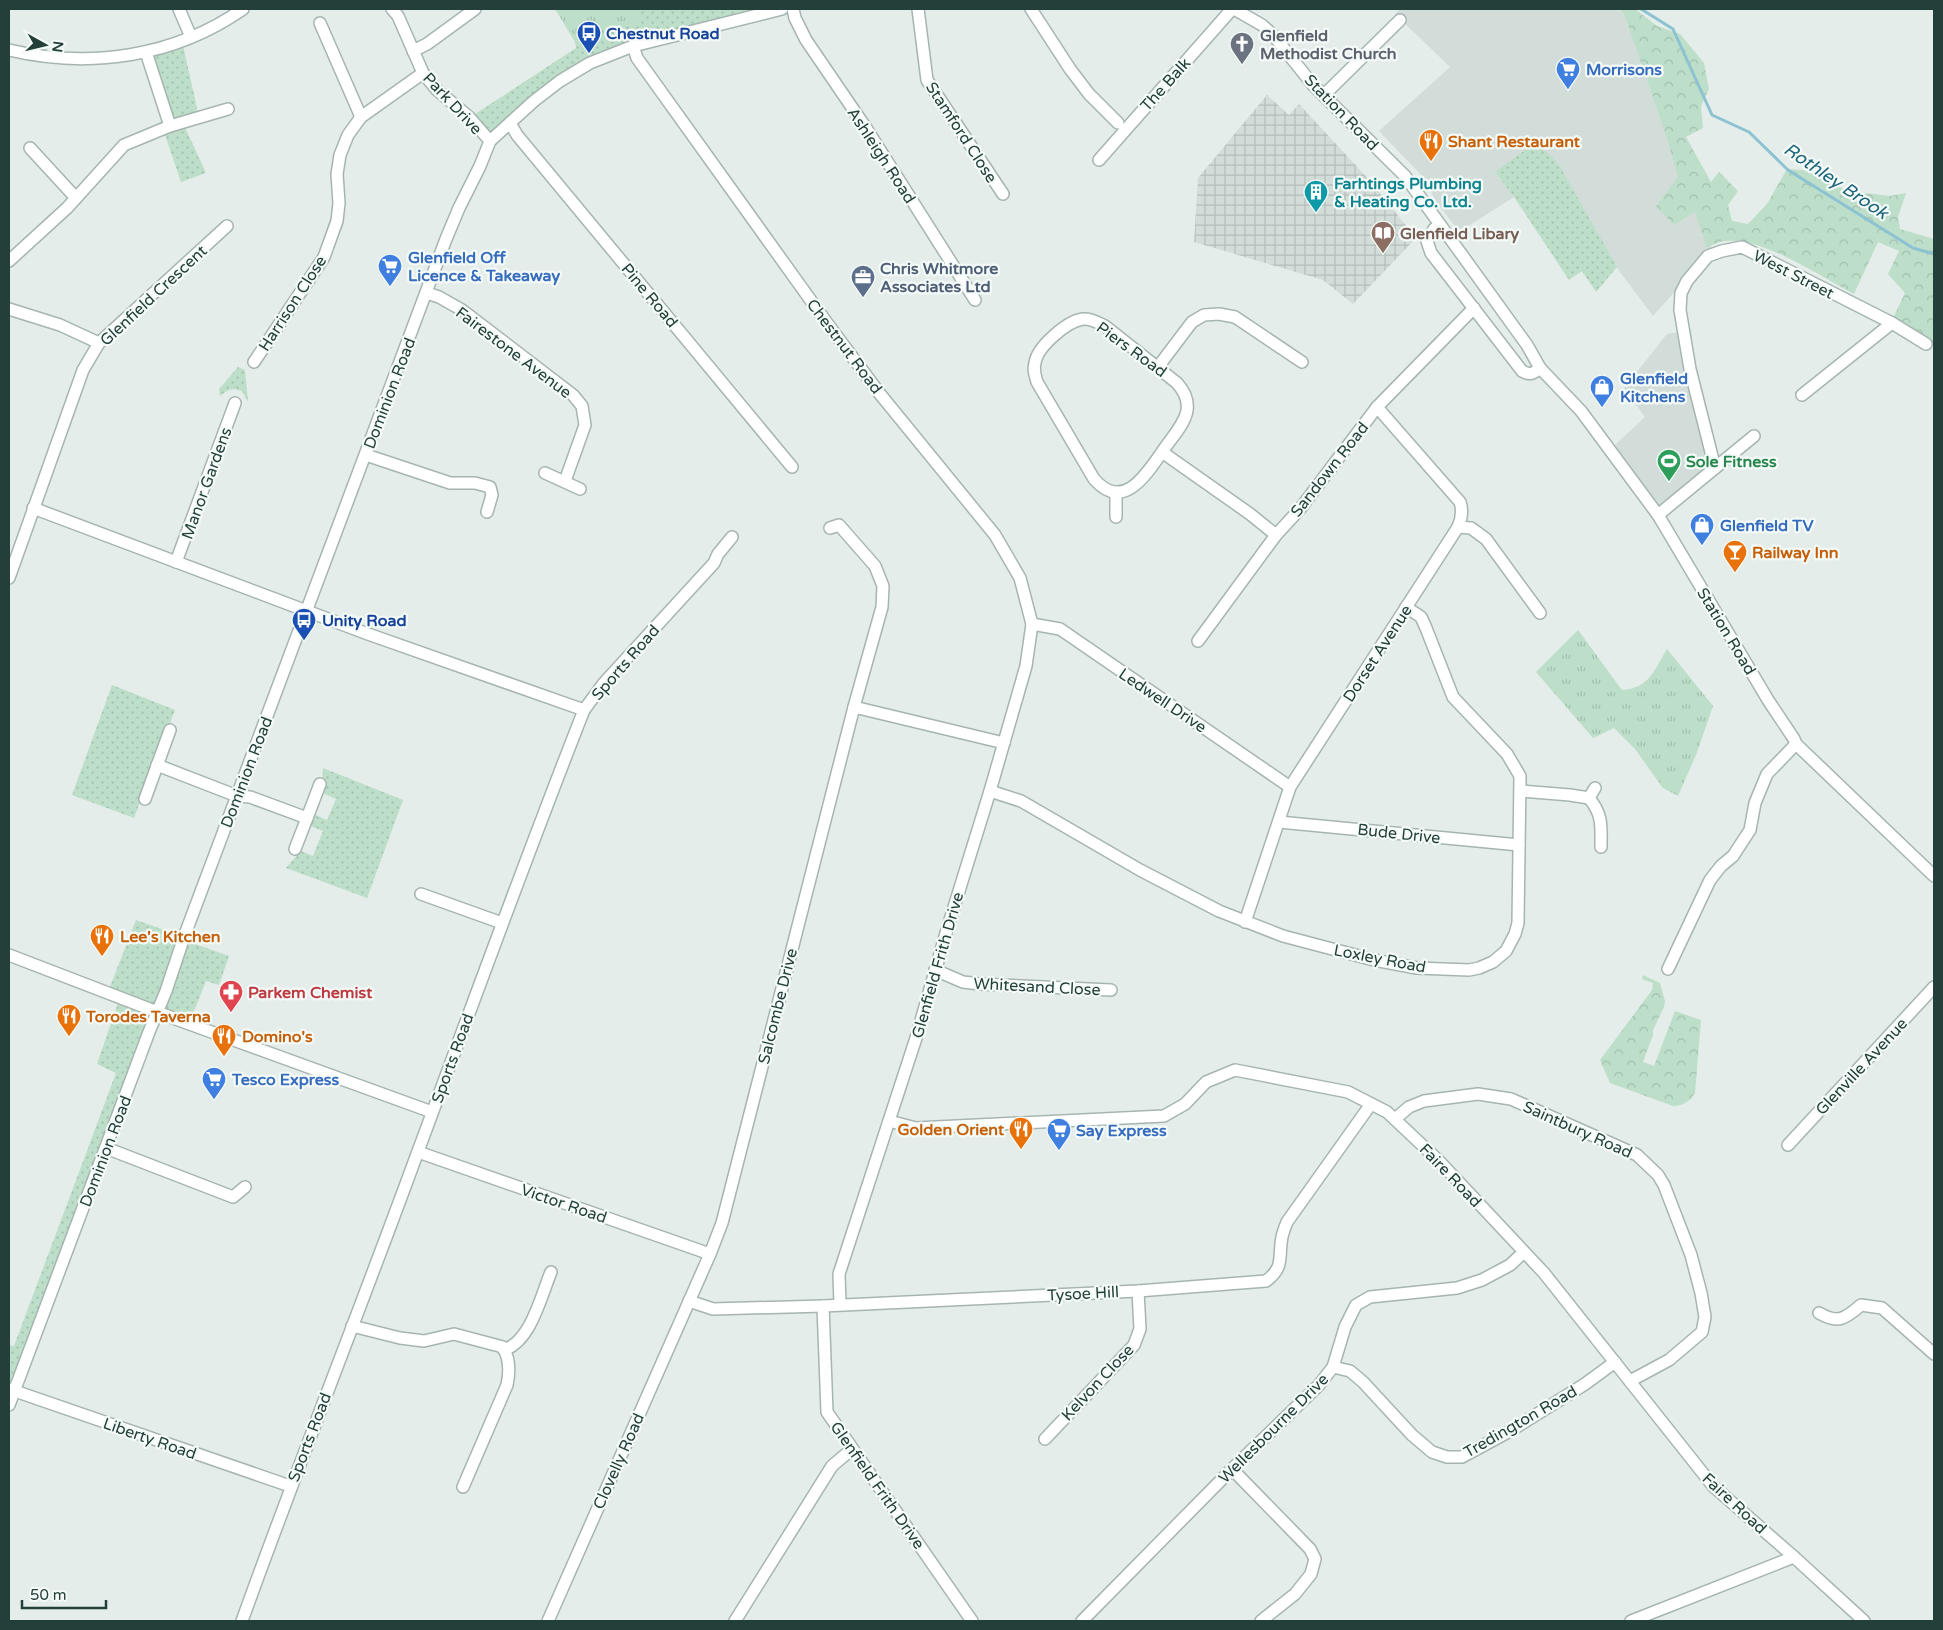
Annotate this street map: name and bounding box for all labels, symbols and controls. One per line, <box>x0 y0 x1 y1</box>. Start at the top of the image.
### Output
north arrow <box>20 20 70 70</box>
bus stop icon: Chestnut Road <box>576 20 602 54</box>
place label: Chestnut Road <box>606 24 720 44</box>
place label: Glenfield Methodist Church <box>1260 26 1397 64</box>
church icon: Glenfield Methodist Church <box>1229 31 1255 65</box>
text: N <box>48 40 67 53</box>
street label: The Balk <box>1136 53 1195 116</box>
supermarket icon: Morrisons <box>1555 56 1581 90</box>
place label: Morrisons <box>1586 60 1662 80</box>
street label: Park Drive <box>418 68 486 139</box>
street label: Station Road <box>1300 70 1383 155</box>
street label: Stamford Close <box>921 78 1001 187</box>
street label: Ashleigh Road <box>843 104 920 207</box>
restaurant icon: Shant Restaurant <box>1418 128 1444 162</box>
place label: Shant Restaurant <box>1448 132 1581 152</box>
water label: Rothley Brook <box>1780 138 1893 225</box>
place label: Farhtings Plumbing & Heating Co. Ltd. <box>1334 174 1482 212</box>
building icon: Farhtings Plumbing & Heating Co. Ltd. <box>1303 179 1329 213</box>
library icon: Glenfield Libary <box>1370 220 1396 254</box>
place label: Glenfield Libary <box>1400 224 1520 244</box>
street label: Glenfield Crescent <box>96 241 211 350</box>
street label: West Street <box>1750 246 1837 304</box>
place label: Glenfield Off Licence & Takeaway <box>408 248 560 286</box>
street label: Harrison Close <box>254 252 331 355</box>
supermarket icon: Glenfield Off Licence & Takeaway <box>377 253 403 287</box>
street label: Pine Road <box>617 259 682 332</box>
place label: Chris Whitmore Associates Ltd <box>880 259 998 297</box>
office icon: Chris Whitmore Associates Ltd <box>850 264 876 298</box>
street label: Chestnut Road <box>802 295 886 398</box>
street label: Fairestone Avenue <box>451 303 575 403</box>
street label: Piers Road <box>1092 318 1170 382</box>
street label: Dominion Road <box>360 335 420 452</box>
place label: Glenfield Kitchens <box>1620 369 1688 407</box>
shop icon: Glenfield Kitchens <box>1589 374 1615 408</box>
street label: Sandown Road <box>1286 418 1373 521</box>
street label: Manor Gardens <box>177 425 236 542</box>
sports icon: Sole Fitness <box>1656 448 1682 482</box>
place label: Sole Fitness <box>1686 452 1777 472</box>
shop icon: Glenfield TV <box>1689 512 1715 546</box>
place label: Glenfield TV <box>1720 516 1815 536</box>
bar icon: Railway Inn <box>1722 539 1748 573</box>
place label: Railway Inn <box>1752 543 1838 563</box>
street label: Station Road <box>1692 584 1760 679</box>
street label: Dorset Avenue <box>1339 601 1417 706</box>
bus stop icon: Unity Road <box>291 607 317 641</box>
place label: Unity Road <box>322 611 407 631</box>
street label: Sports Road <box>587 621 664 705</box>
street label: Ledwell Drive <box>1115 664 1210 738</box>
street label: Dominion Road <box>217 714 277 831</box>
street label: Bude Drive <box>1356 820 1441 848</box>
street label: Glenfield Frith Drive <box>908 890 968 1041</box>
restaurant icon: Lee's Kitchen <box>89 923 115 957</box>
place label: Lee's Kitchen <box>120 927 221 947</box>
street label: Loxley Road <box>1332 940 1428 978</box>
street label: Salcombe Drive <box>754 946 802 1066</box>
street label: Whitesand Close <box>973 974 1101 1000</box>
pharmacy icon: Parkem Chemist <box>218 979 244 1013</box>
place label: Parkem Chemist <box>248 983 373 1003</box>
restaurant icon: Torodes Taverna <box>56 1003 82 1037</box>
place label: Torodes Taverna <box>85 1007 211 1027</box>
street label: Sports Road <box>427 1011 478 1106</box>
street label: Glenville Avenue <box>1812 1014 1912 1119</box>
restaurant icon: Domino's <box>211 1023 237 1057</box>
place label: Domino's <box>242 1027 313 1047</box>
supermarket icon: Tesco Express <box>201 1066 227 1100</box>
place label: Tesco Express <box>231 1070 339 1090</box>
street label: Dominion Road <box>76 1093 136 1210</box>
street label: Saintbury Road <box>1520 1097 1635 1163</box>
restaurant icon: Golden Orient <box>1008 1116 1034 1150</box>
supermarket icon: Say Express <box>1046 1117 1072 1151</box>
place label: Golden Orient <box>897 1120 1005 1140</box>
place label: Say Express <box>1076 1121 1167 1141</box>
street label: Faire Road <box>1415 1140 1486 1212</box>
street label: Victor Road <box>518 1180 609 1228</box>
street label: Tysoe Hill <box>1047 1282 1119 1306</box>
street label: Kelvon Close <box>1057 1340 1138 1425</box>
street label: Wellesbourne Drive <box>1215 1370 1333 1488</box>
street label: Tredington Road <box>1460 1381 1581 1462</box>
street label: Sports Road <box>284 1390 336 1485</box>
street label: Clovelly Road <box>589 1410 649 1513</box>
street label: Liberty Road <box>100 1414 199 1464</box>
street label: Glenfield Frith Drive <box>826 1418 929 1553</box>
street label: Faire Road <box>1698 1469 1771 1539</box>
scale bar <box>22 1578 106 1610</box>
text: 50 m <box>30 1586 67 1604</box>

